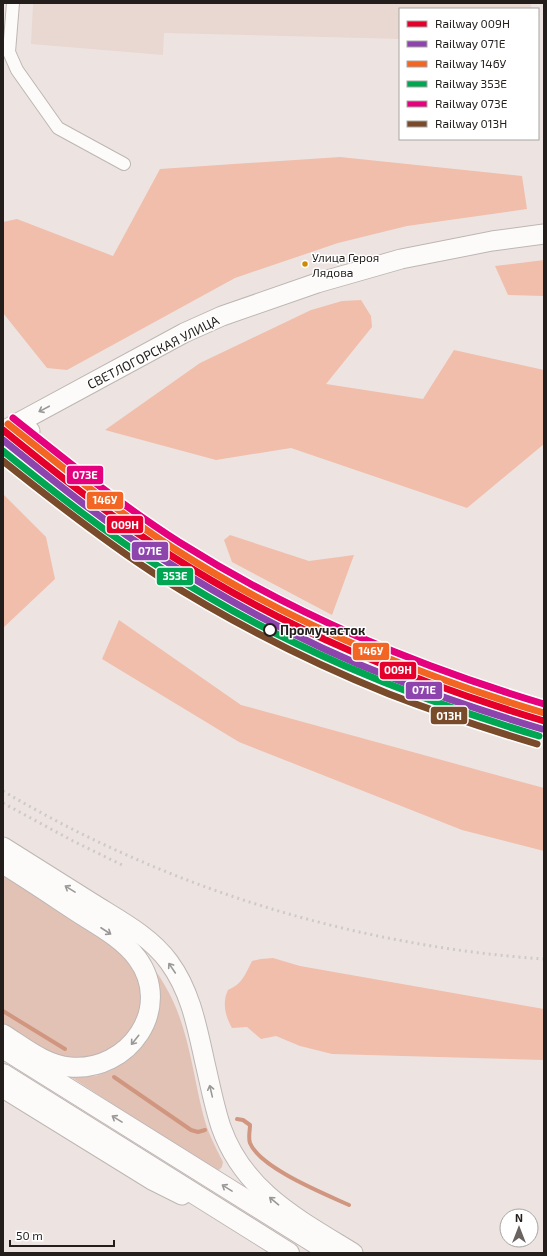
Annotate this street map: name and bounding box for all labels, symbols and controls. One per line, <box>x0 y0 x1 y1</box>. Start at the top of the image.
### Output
legend <box>399 8 539 140</box>
text: Railway 009Н <box>435 16 510 30</box>
text: Railway 071Е <box>435 36 506 50</box>
text: Railway 146У <box>435 56 507 70</box>
text: Railway 353Е <box>435 76 507 90</box>
text: Railway 073Е <box>435 96 508 110</box>
text: Railway 013Н <box>435 116 507 130</box>
place label: Улица Героя Лядова <box>312 250 379 279</box>
marker: Улица Героя Лядова <box>300 259 310 269</box>
street label: СВЕТЛОГОРСКАЯ УЛИЦА <box>84 312 222 392</box>
one-way arrow <box>38 406 50 413</box>
line badge: 073Е <box>66 465 104 485</box>
text: 073Е <box>72 468 98 481</box>
line badge: 146У <box>86 491 124 510</box>
text: 146У <box>93 493 118 506</box>
line badge: 009Н <box>106 515 144 534</box>
text: 009Н <box>111 518 139 531</box>
line badge: 071Е <box>131 541 169 561</box>
text: 071Е <box>138 544 162 557</box>
line badge: 353Е <box>156 567 194 586</box>
text: 353Е <box>163 569 187 582</box>
place label: Промучасток <box>280 622 366 638</box>
marker: Промучасток <box>263 623 277 637</box>
line badge: 146У <box>352 642 390 661</box>
text: 146У <box>359 644 384 657</box>
line badge: 009Н <box>379 661 417 680</box>
text: 009Н <box>384 663 412 676</box>
line badge: 071Е <box>405 681 443 700</box>
text: 071Е <box>412 683 436 696</box>
line badge: 013Н <box>430 706 468 725</box>
text: 013Н <box>436 709 462 722</box>
one-way arrow <box>64 885 76 893</box>
one-way arrow <box>100 927 111 935</box>
one-way arrow <box>168 962 177 973</box>
one-way arrow <box>130 1034 139 1045</box>
one-way arrow <box>207 1084 215 1097</box>
one-way arrow <box>111 1115 123 1123</box>
one-way arrow <box>221 1184 233 1192</box>
one-way arrow <box>268 1197 279 1206</box>
north arrow <box>499 1208 539 1248</box>
text: N <box>515 1211 523 1224</box>
scale bar <box>10 1222 114 1248</box>
text: 50 m <box>16 1228 43 1242</box>

